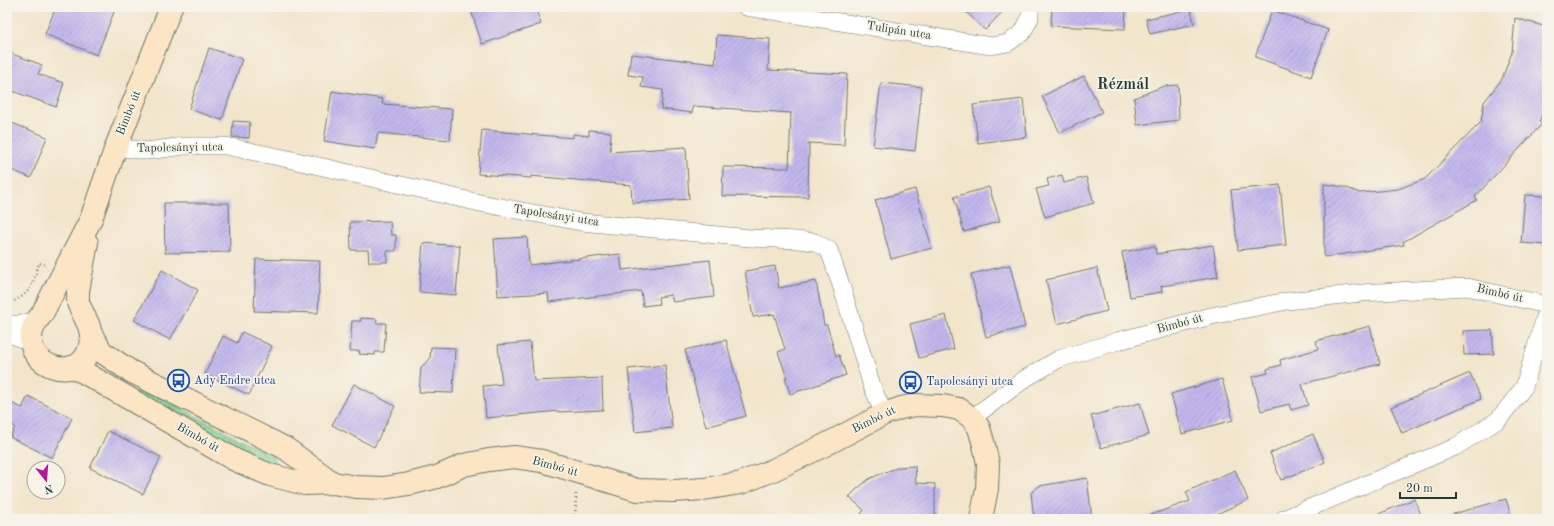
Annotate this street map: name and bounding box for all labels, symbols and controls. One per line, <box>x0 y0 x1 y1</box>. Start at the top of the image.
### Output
street label: Tulipán utca <box>866 20 932 42</box>
district label: Rézmál <box>1097 77 1149 93</box>
street label: Bimbó út <box>115 89 143 137</box>
street label: Tapolcsányi utca <box>136 141 224 155</box>
street label: Tapolcsányi utca <box>512 203 600 229</box>
street label: Bimbó út <box>1476 283 1524 305</box>
street label: Bimbó út <box>1156 312 1204 336</box>
bus stop icon: Ady Endre utca <box>165 368 191 394</box>
bus stop icon: Tapolcsányi utca <box>898 369 924 395</box>
place label: Ady Endre utca <box>194 375 276 387</box>
place label: Tapolcsányi utca <box>926 376 1013 388</box>
street label: Bimbó út <box>850 404 898 436</box>
street label: Bimbó út <box>175 421 221 455</box>
street label: Bimbó út <box>531 455 579 479</box>
north arrow <box>26 460 66 500</box>
scale bar <box>1400 474 1456 500</box>
text: N <box>42 482 54 495</box>
text: 20 m <box>1406 483 1433 495</box>

